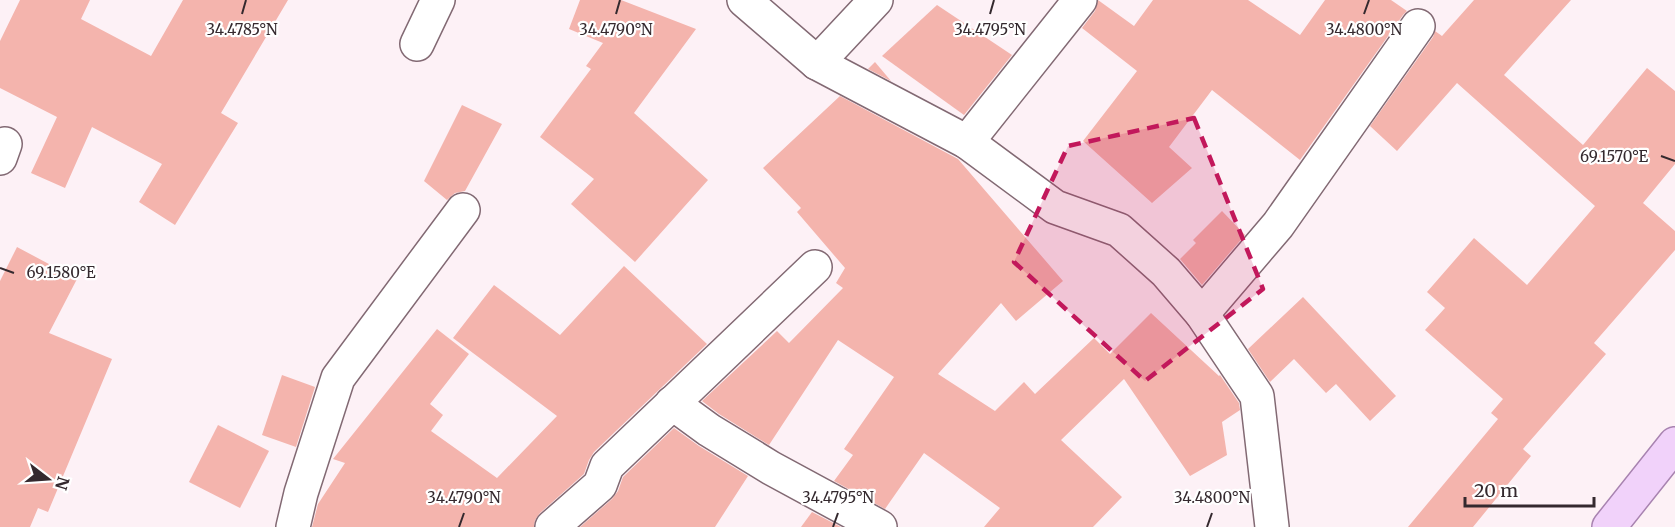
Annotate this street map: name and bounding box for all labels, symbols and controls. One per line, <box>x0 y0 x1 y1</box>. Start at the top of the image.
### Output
text: 34.4785°N <box>206 20 278 39</box>
text: 34.4790°N <box>579 20 653 39</box>
text: 34.4795°N <box>954 20 1026 39</box>
text: 34.4800°N <box>1326 20 1402 39</box>
text: 69.1570°E <box>1580 147 1648 166</box>
text: 69.1580°E <box>27 263 96 282</box>
north arrow <box>18 449 78 509</box>
scale bar <box>1465 470 1594 508</box>
text: N <box>51 474 74 493</box>
text: 20 m <box>1474 479 1518 502</box>
text: 34.4790°N <box>427 488 501 507</box>
text: 34.4795°N <box>802 488 874 507</box>
text: 34.4800°N <box>1174 488 1250 507</box>

